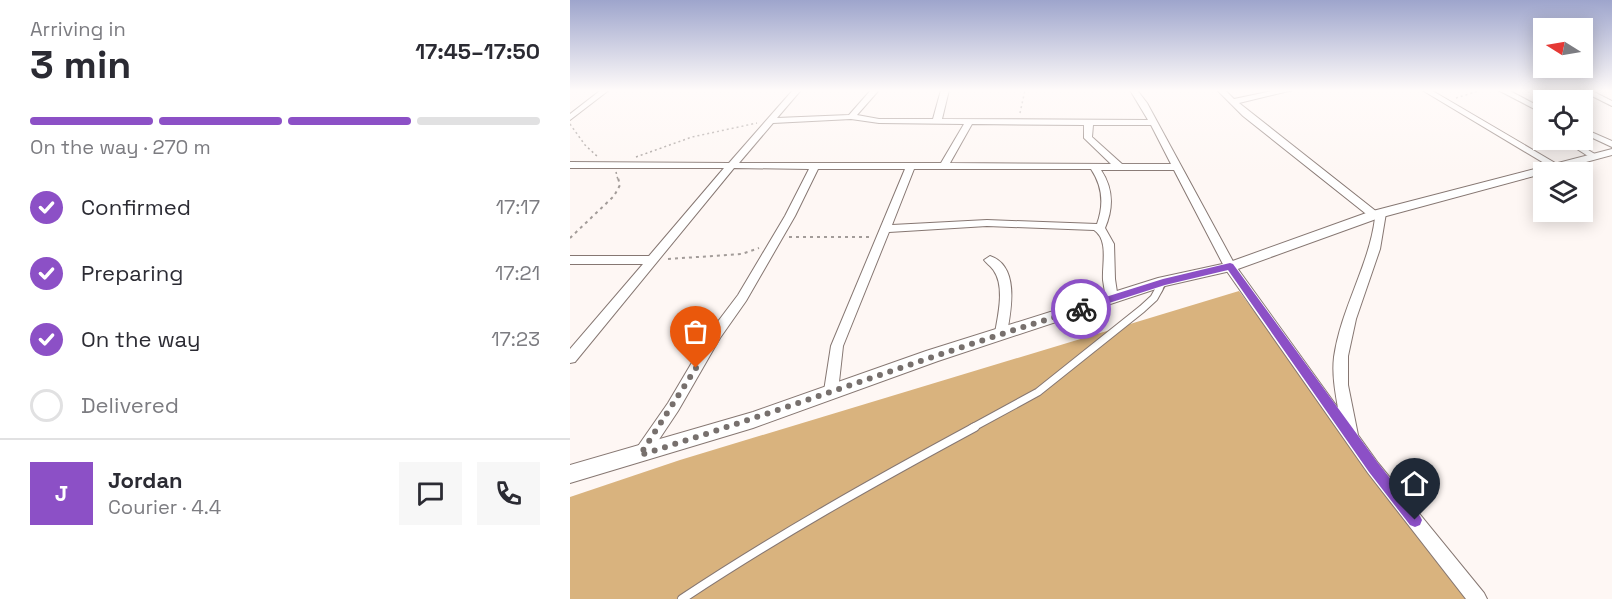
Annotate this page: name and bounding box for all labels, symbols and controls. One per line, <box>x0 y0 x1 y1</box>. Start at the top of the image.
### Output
text: Arriving in <box>30 16 126 42</box>
north arrow <box>1533 18 1593 78</box>
map controls <box>1533 18 1593 222</box>
text: 17:45–17:50 <box>415 37 540 65</box>
text: 3 min <box>30 40 131 89</box>
button: locate <box>1533 90 1593 150</box>
text: On the way · 270 m <box>30 134 211 160</box>
button: layers <box>1533 162 1593 222</box>
icon: check <box>30 191 63 224</box>
text: Confirmed <box>81 193 191 221</box>
text: 17:17 <box>496 194 540 220</box>
icon: check <box>30 257 63 290</box>
text: Preparing <box>81 259 183 287</box>
text: 17:21 <box>495 260 540 286</box>
courier <box>1051 279 1111 339</box>
icon: bike <box>1065 293 1098 326</box>
pin <box>670 306 721 368</box>
icon: bag <box>679 315 712 348</box>
icon: check <box>30 323 63 356</box>
text: On the way <box>81 325 200 353</box>
text: 17:23 <box>491 326 540 352</box>
text: Delivered <box>81 391 179 419</box>
pin <box>1389 458 1440 520</box>
button: chat <box>399 462 462 525</box>
button: phone <box>477 462 540 525</box>
text: Jordan <box>108 466 183 494</box>
icon: home <box>1398 467 1431 500</box>
text: J <box>55 479 68 507</box>
text: Courier · 4.4 <box>108 494 221 520</box>

